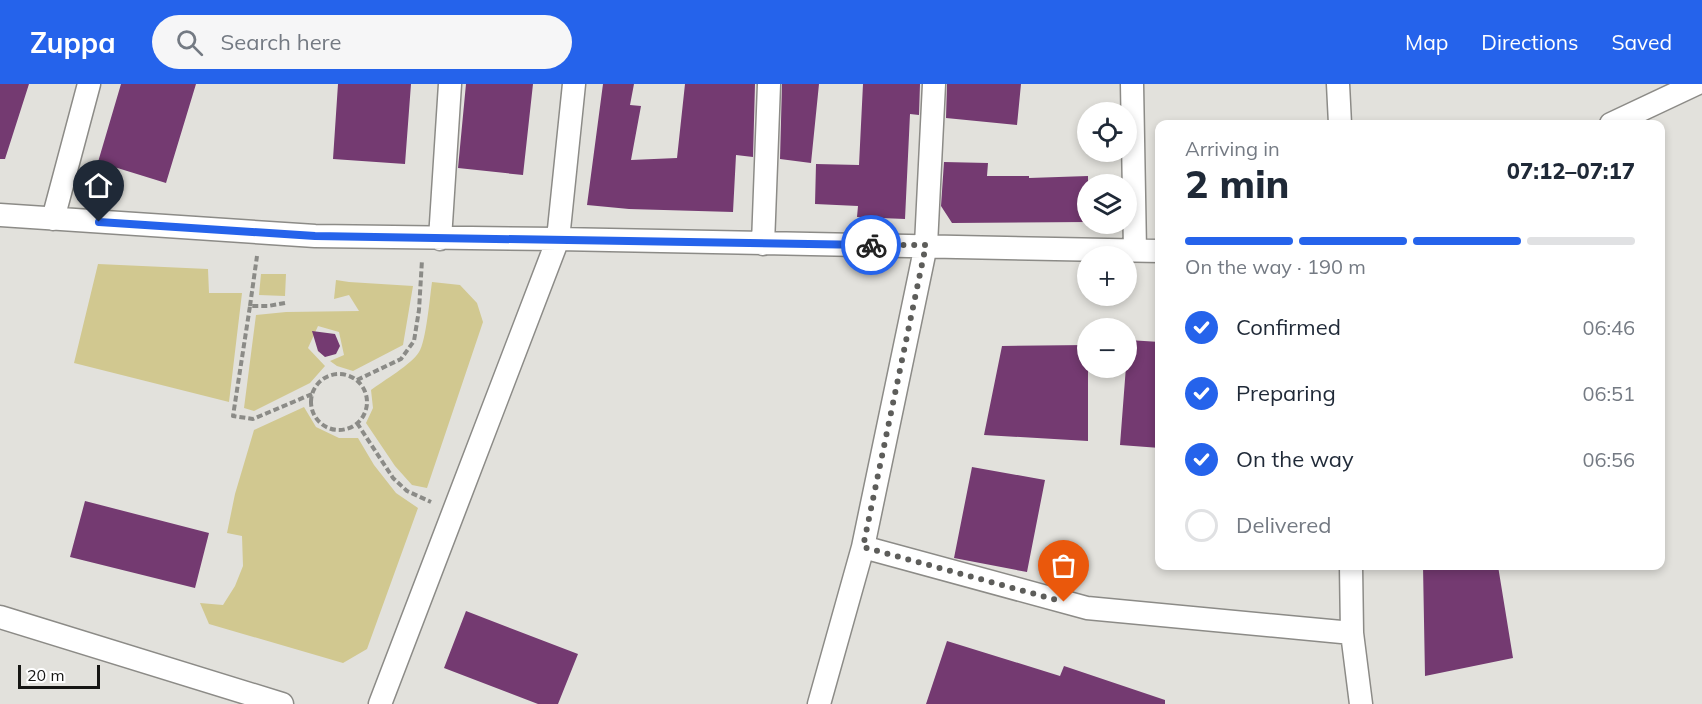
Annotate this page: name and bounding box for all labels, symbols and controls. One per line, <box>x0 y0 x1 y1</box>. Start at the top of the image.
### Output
search box <box>152 15 572 69</box>
text: Zuppa <box>30 25 116 60</box>
icon: search <box>173 26 206 59</box>
text: Search here <box>221 28 341 56</box>
text: Map <box>1405 29 1448 55</box>
text: Directions <box>1481 29 1578 55</box>
text: Saved <box>1611 29 1672 55</box>
map controls <box>1077 102 1137 378</box>
button: locate <box>1077 102 1137 162</box>
text: Arriving in <box>1185 136 1280 161</box>
text: 07:12–07:17 <box>1507 157 1635 185</box>
text: 2 min <box>1185 159 1290 208</box>
pin <box>73 160 124 222</box>
icon: home <box>82 169 115 202</box>
button: layers <box>1077 174 1137 234</box>
courier <box>841 215 901 275</box>
icon: bike <box>855 229 888 262</box>
button: + <box>1077 246 1137 306</box>
text: On the way · 190 m <box>1185 254 1366 279</box>
icon: check <box>1185 311 1218 344</box>
text: Confirmed <box>1236 313 1341 341</box>
text: 06:46 <box>1582 315 1635 340</box>
button: − <box>1077 318 1137 378</box>
icon: check <box>1185 377 1218 410</box>
text: Preparing <box>1236 379 1336 407</box>
text: 06:51 <box>1582 381 1635 406</box>
icon: check <box>1185 443 1218 476</box>
text: On the way <box>1236 445 1354 473</box>
text: 06:56 <box>1582 447 1635 472</box>
text: Delivered <box>1236 511 1331 539</box>
pin <box>1038 540 1089 602</box>
icon: bag <box>1047 549 1080 582</box>
scale bar <box>18 662 100 690</box>
text: 20 m <box>27 665 64 685</box>

